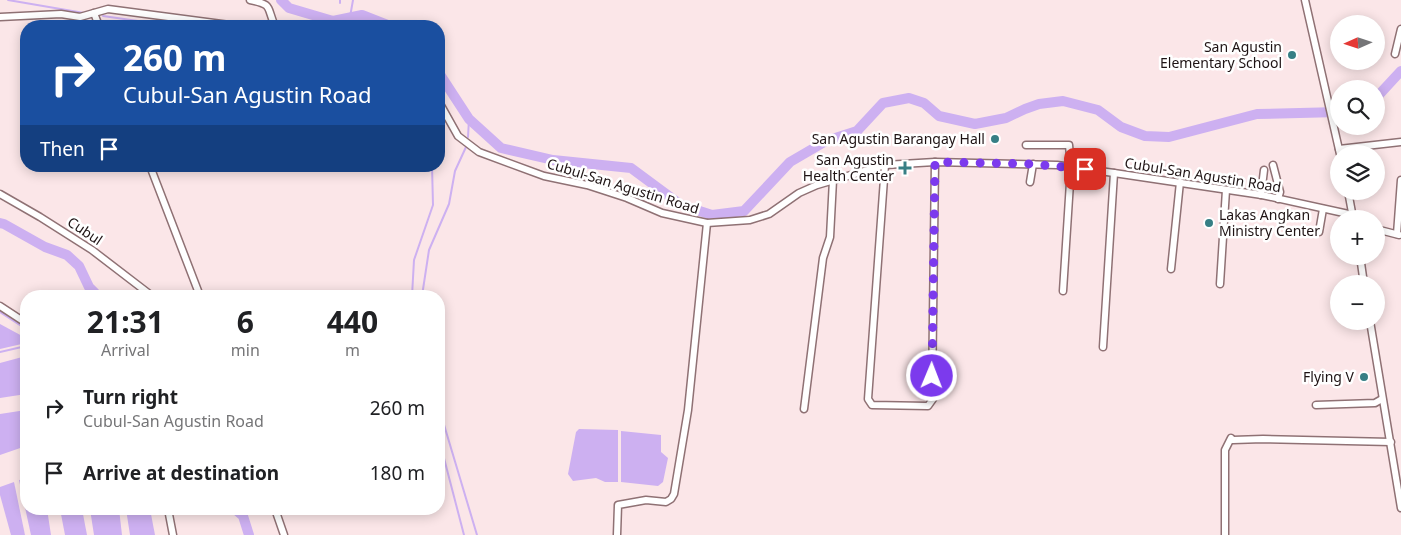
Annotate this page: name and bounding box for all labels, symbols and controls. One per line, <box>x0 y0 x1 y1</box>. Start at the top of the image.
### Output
north arrow <box>1330 15 1385 70</box>
map controls <box>1330 15 1385 330</box>
text: 260 m <box>123 34 226 81</box>
place label: San Agustin Elementary School <box>1160 37 1282 72</box>
icon: right <box>40 40 105 105</box>
marker: San Agustin Elementary School <box>1286 49 1298 61</box>
text: Cubul-San Agustin Road <box>123 79 372 109</box>
button: search <box>1330 80 1385 135</box>
place label: San Agustin Barangay Hall <box>812 129 985 148</box>
marker: San Agustin Barangay Hall <box>989 133 1001 145</box>
icon: arrive <box>95 135 123 163</box>
text: Then <box>40 136 85 162</box>
button: layers <box>1330 145 1385 200</box>
pin <box>1064 148 1106 190</box>
place label: San Agustin Health Center <box>803 150 894 185</box>
street label: Cubul-San Agustin Road <box>545 153 702 218</box>
street label: Cubul-San Agustin Road <box>1123 153 1283 196</box>
icon: arrive <box>1071 155 1099 183</box>
marker: San Agustin Health Center <box>898 161 912 175</box>
place label: Lakas Angkan Ministry Center <box>1219 205 1320 240</box>
button: + <box>1330 210 1385 265</box>
street label: Cubul <box>64 212 106 249</box>
marker: Lakas Angkan Ministry Center <box>1203 217 1215 229</box>
button: − <box>1330 275 1385 330</box>
text: 21:31 <box>87 301 164 342</box>
text: 6 <box>237 301 254 342</box>
text: 440 <box>327 301 378 342</box>
text: Arrival <box>101 339 150 361</box>
text: min <box>231 339 260 361</box>
text: m <box>345 339 360 361</box>
position arrow <box>905 349 957 401</box>
place label: Flying V <box>1303 367 1355 386</box>
marker: Flying V <box>1358 371 1370 383</box>
text: Turn right <box>83 384 178 410</box>
icon: right <box>40 394 68 422</box>
text: 260 m <box>370 395 425 421</box>
text: Cubul-San Agustin Road <box>83 410 264 432</box>
icon: arrive <box>40 459 68 487</box>
text: Arrive at destination <box>83 460 279 486</box>
text: 180 m <box>370 460 425 486</box>

